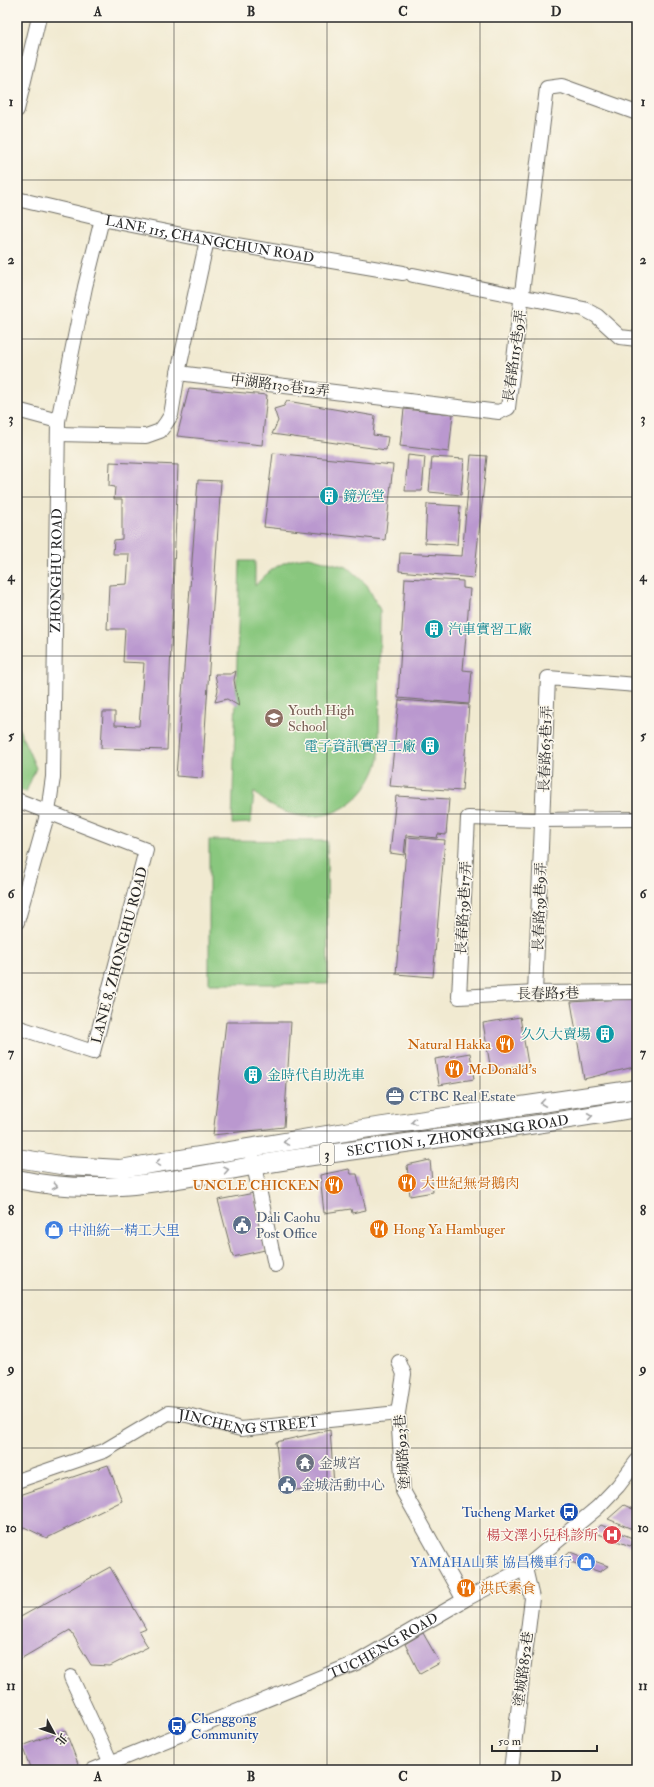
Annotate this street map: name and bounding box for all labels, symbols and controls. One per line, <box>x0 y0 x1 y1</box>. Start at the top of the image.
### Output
text: A <box>93 4 103 20</box>
text: B <box>247 4 255 20</box>
text: C <box>398 4 408 20</box>
text: D <box>551 4 562 20</box>
text: 1 <box>9 94 14 110</box>
text: 1 <box>641 94 646 110</box>
street label: LANE 115, CHANGCHUN ROAD <box>104 212 315 267</box>
text: 2 <box>8 252 15 268</box>
text: 2 <box>640 252 647 268</box>
street label: 長春路115巷9弄 <box>500 309 529 403</box>
street label: 中湖路130巷12弄 <box>229 371 330 400</box>
text: 3 <box>9 411 14 427</box>
text: 3 <box>641 411 646 427</box>
building icon: 鏡光堂 <box>318 485 340 507</box>
place label: 鏡光堂 <box>343 488 385 505</box>
street label: ZHONGHU ROAD <box>47 508 66 633</box>
text: 4 <box>6 569 15 585</box>
text: 4 <box>638 569 647 585</box>
building icon: 汽車實習工廠 <box>423 618 445 640</box>
place label: 汽車實習工廠 <box>448 621 532 638</box>
place label: Youth High School <box>288 702 355 735</box>
street label: 長春路63巷1弄 <box>535 705 556 793</box>
school or university icon: Youth High School <box>263 707 285 729</box>
text: 5 <box>8 728 14 744</box>
text: 5 <box>640 728 646 744</box>
building icon: 電子資訊實習工廠 <box>419 735 441 757</box>
place label: 電子資訊實習工廠 <box>304 738 416 755</box>
street label: 長春路39巷17弄 <box>453 861 474 955</box>
street label: 長春路39巷9弄 <box>529 862 550 952</box>
street label: LANE 8, ZHONGHU ROAD <box>88 865 151 1045</box>
text: 6 <box>8 886 16 902</box>
text: 6 <box>640 886 648 902</box>
street label: 長春路5巷 <box>517 984 579 1003</box>
building icon: 久久大賣場 <box>594 1023 616 1045</box>
place label: 久久大賣場 <box>521 1026 591 1043</box>
restaurant icon: Natural Hakka <box>494 1033 516 1055</box>
place label: Natural Hakka <box>408 1036 491 1053</box>
text: 7 <box>8 1045 15 1061</box>
text: 7 <box>640 1045 647 1061</box>
restaurant icon: McDonald's <box>443 1058 465 1080</box>
place label: McDonald's <box>468 1061 537 1078</box>
building icon: 金時代自助洗車 <box>242 1064 264 1086</box>
place label: 金時代自助洗車 <box>267 1067 365 1084</box>
office icon: CTBC Real Estate <box>384 1085 406 1107</box>
place label: CTBC Real Estate <box>409 1088 516 1105</box>
one-way arrow <box>540 1098 546 1107</box>
street label: SECTION 1, ZHONGXING ROAD <box>345 1111 570 1160</box>
one-way arrow <box>587 1111 593 1120</box>
one-way arrow <box>411 1117 418 1126</box>
one-way arrow <box>283 1137 289 1146</box>
road number: 3 <box>320 1143 334 1165</box>
one-way arrow <box>155 1158 161 1167</box>
one-way arrow <box>223 1166 229 1175</box>
restaurant icon: 大世紀無骨鵝肉 <box>396 1172 418 1194</box>
restaurant icon: UNCLE CHICKEN <box>323 1174 345 1196</box>
place label: 大世紀無骨鵝肉 <box>421 1175 519 1192</box>
place label: UNCLE CHICKEN <box>193 1177 320 1194</box>
one-way arrow <box>52 1181 58 1190</box>
text: 8 <box>8 1203 14 1219</box>
text: 8 <box>640 1203 646 1219</box>
place label: Dali Caohu Post Office <box>256 1209 321 1242</box>
public building icon: Dali Caohu Post Office <box>231 1214 253 1236</box>
restaurant icon: Hong Ya Hambuger <box>368 1218 390 1240</box>
shop icon: 中油統一精工大里 <box>43 1219 65 1241</box>
place label: Hong Ya Hambuger <box>393 1221 506 1238</box>
place label: 中油統一精工大里 <box>68 1222 180 1239</box>
text: 9 <box>6 1361 15 1377</box>
text: 9 <box>638 1361 647 1377</box>
street label: JINCHENG STREET <box>177 1406 320 1439</box>
street label: 塗城路923巷 <box>391 1414 414 1490</box>
temple icon: 金城宮 <box>294 1452 316 1474</box>
place label: 金城宮 <box>319 1455 361 1472</box>
public building icon: 金城活動中心 <box>276 1474 298 1496</box>
place label: 金城活動中心 <box>301 1477 385 1494</box>
bus stop icon: Tucheng Market <box>558 1501 580 1523</box>
place label: Tucheng Market <box>462 1504 555 1521</box>
text: 10 <box>5 1520 17 1536</box>
text: 10 <box>637 1520 649 1536</box>
hospital icon: 楊文澤小兒科診所 <box>601 1524 623 1546</box>
place label: 楊文澤小兒科診所 <box>486 1527 598 1544</box>
shop icon: YAMAHA山葉 協昌機車行 <box>575 1551 597 1573</box>
place label: YAMAHA山葉 協昌機車行 <box>410 1554 572 1571</box>
restaurant icon: 洪氏素食 <box>455 1577 477 1599</box>
place label: 洪氏素食 <box>480 1580 536 1597</box>
street label: TUCHENG ROAD <box>326 1609 441 1682</box>
street label: 塗城路852巷 <box>510 1630 537 1708</box>
text: 11 <box>6 1678 16 1694</box>
text: 11 <box>638 1678 648 1694</box>
place label: Chenggong Community <box>191 1710 259 1744</box>
north arrow <box>34 1713 74 1753</box>
bus stop icon: Chenggong Community <box>166 1715 188 1737</box>
scale bar <box>492 1727 597 1753</box>
text: 北 <box>53 1731 70 1747</box>
text: 50 m <box>498 1734 522 1749</box>
text: A <box>93 1769 103 1785</box>
text: B <box>247 1769 255 1785</box>
text: C <box>398 1769 408 1785</box>
text: D <box>551 1769 562 1785</box>

